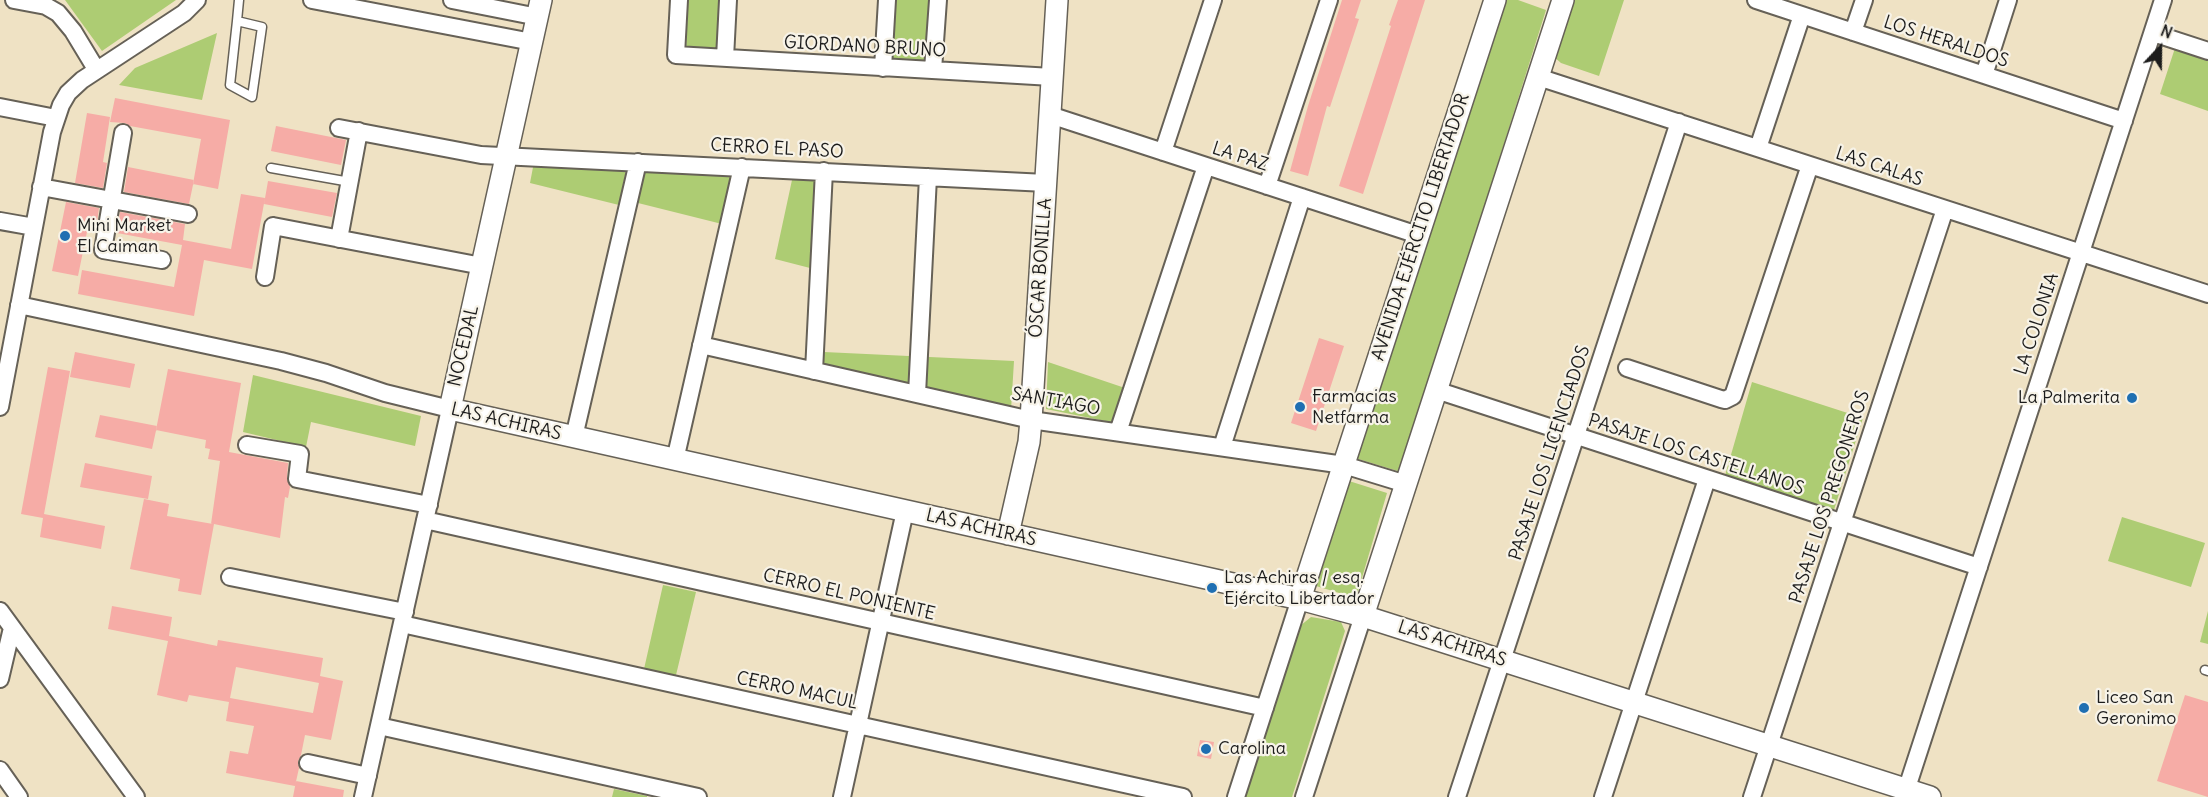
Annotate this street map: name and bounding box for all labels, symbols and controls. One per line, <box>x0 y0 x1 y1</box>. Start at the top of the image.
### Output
street label: LOS HERALDOS <box>1881 12 2011 72</box>
north arrow <box>2130 18 2190 78</box>
text: N <box>2158 20 2176 43</box>
street label: GIORDANO BRUNO <box>783 32 947 62</box>
street label: AVENIDA EJÉRCITO LIBERTADOR <box>1367 91 1475 363</box>
street label: CERRO EL PASO <box>710 135 844 163</box>
street label: LA PAZ <box>1209 138 1271 176</box>
street label: LAS CALAS <box>1833 143 1925 191</box>
street label: ÓSCAR BONILLA <box>1025 197 1057 339</box>
place label: Mini Market El Caiman <box>77 215 171 258</box>
marker: Mini Market El Caiman <box>58 229 72 243</box>
street label: LA COLONIA <box>2010 270 2064 378</box>
street label: NOCEDAL <box>444 303 484 389</box>
street label: PASAJE LOS LICENCIADOS <box>1505 343 1595 563</box>
street label: SANTIAGO <box>1010 384 1102 420</box>
place label: Farmacias Netfarma <box>1312 386 1397 428</box>
place label: La Palmerita <box>2018 387 2120 409</box>
street label: PASAJE LOS PREGONEROS <box>1785 388 1875 606</box>
marker: La Palmerita <box>2125 391 2139 405</box>
street label: LAS ACHIRAS <box>449 399 563 445</box>
marker: Farmacias Netfarma <box>1293 400 1307 414</box>
street label: PASAJE LOS CASTELLANOS <box>1585 410 1807 500</box>
street label: LAS ACHIRAS <box>924 505 1038 551</box>
street label: CERRO EL PONIENTE <box>761 565 937 625</box>
place label: Las Achiras / esq. Ejército Libertador <box>1224 567 1374 610</box>
marker: Las Achiras / esq. Ejército Libertador <box>1205 581 1219 595</box>
street label: LAS ACHIRAS <box>1395 616 1509 672</box>
street label: CERRO MACUL <box>734 668 860 714</box>
place label: Liceo San Geronimo <box>2096 687 2176 730</box>
marker: Liceo San Geronimo <box>2077 701 2091 715</box>
place label: Carolina <box>1218 738 1286 760</box>
marker: Carolina <box>1199 742 1213 756</box>

